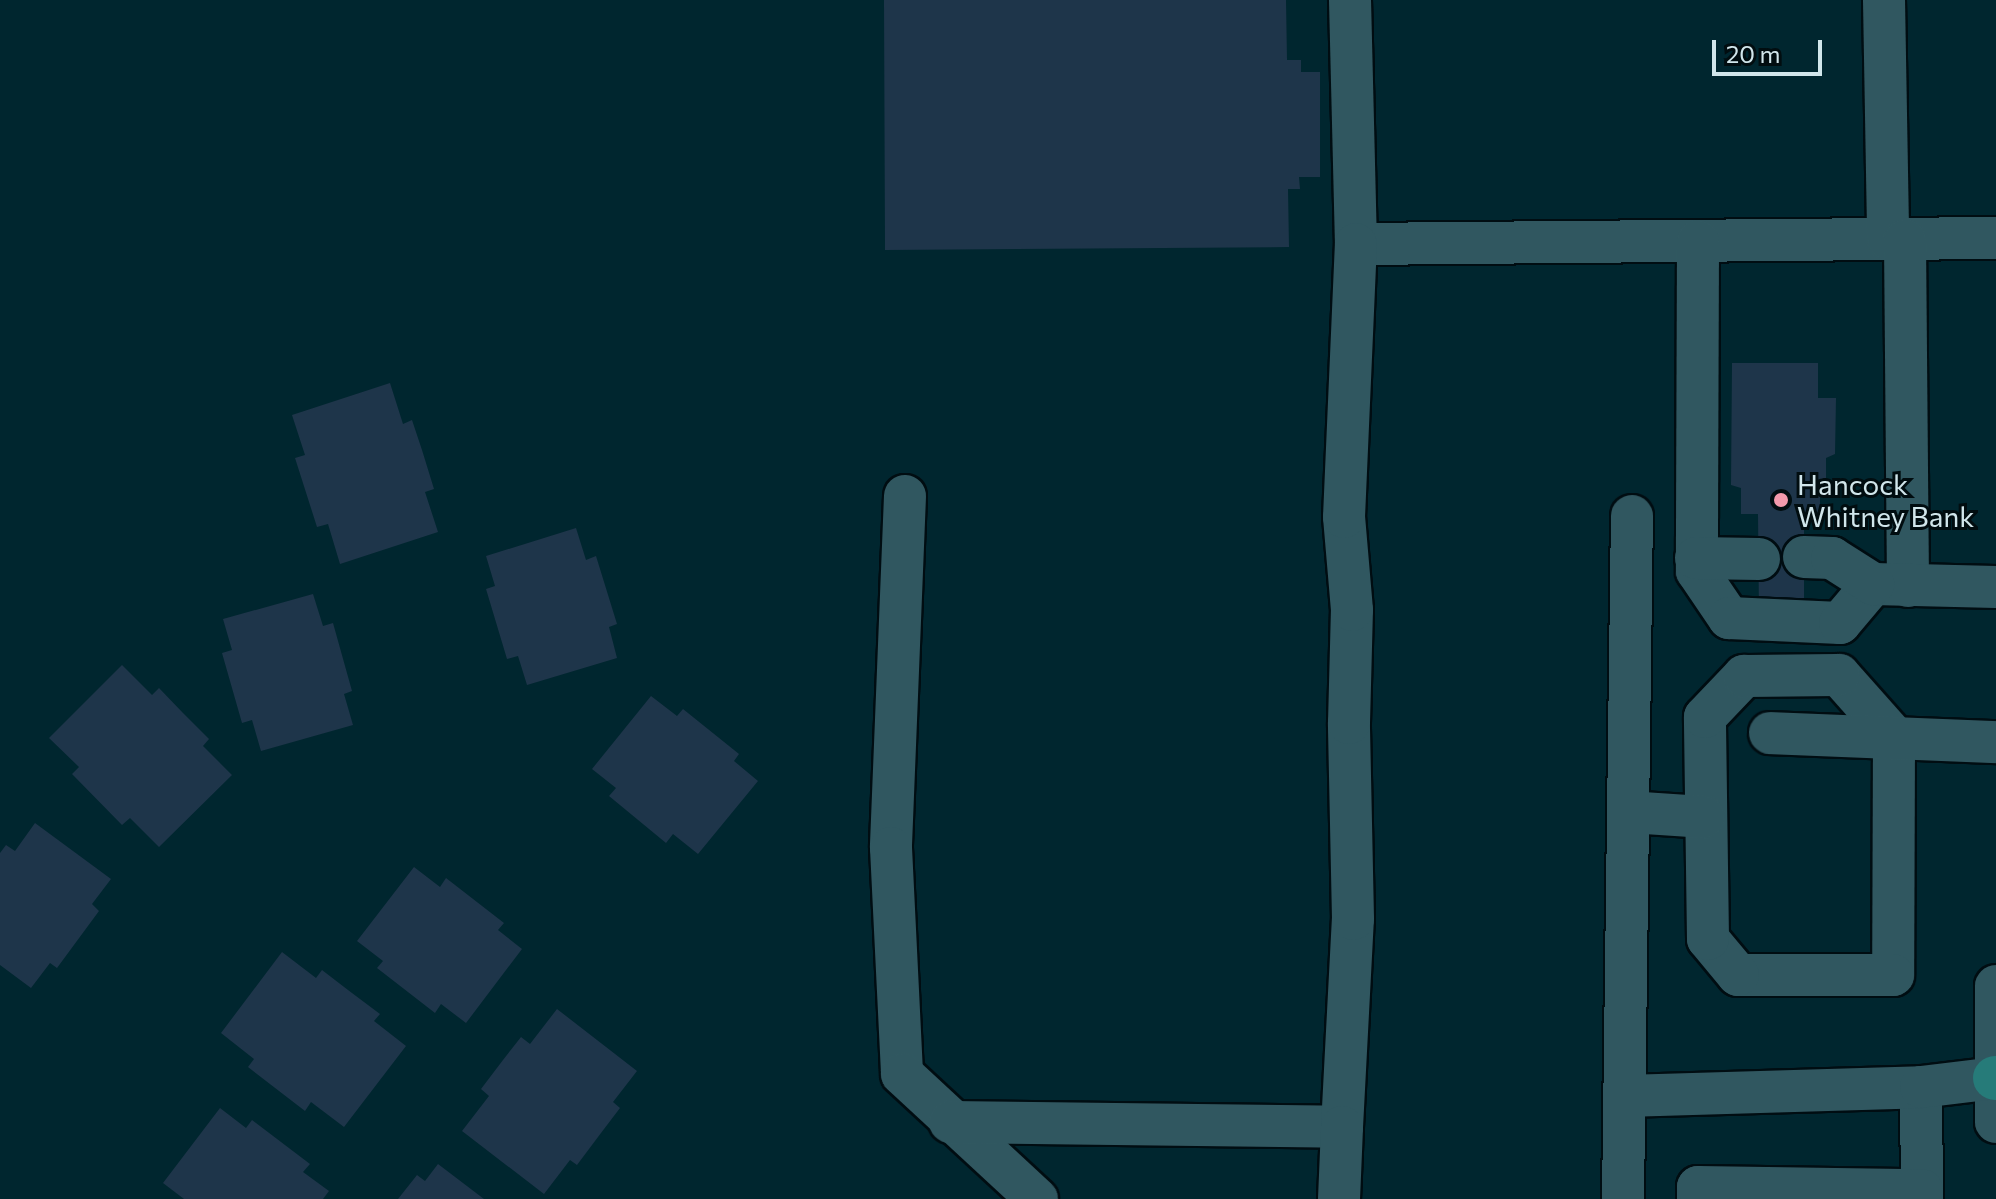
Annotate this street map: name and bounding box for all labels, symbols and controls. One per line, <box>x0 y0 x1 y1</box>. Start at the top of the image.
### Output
scale bar <box>1716 24 1826 74</box>
text: 20 m <box>1726 39 1780 68</box>
place label: Hancock Whitney Bank <box>1797 467 1975 533</box>
marker: Hancock Whitney Bank <box>1772 491 1790 509</box>

